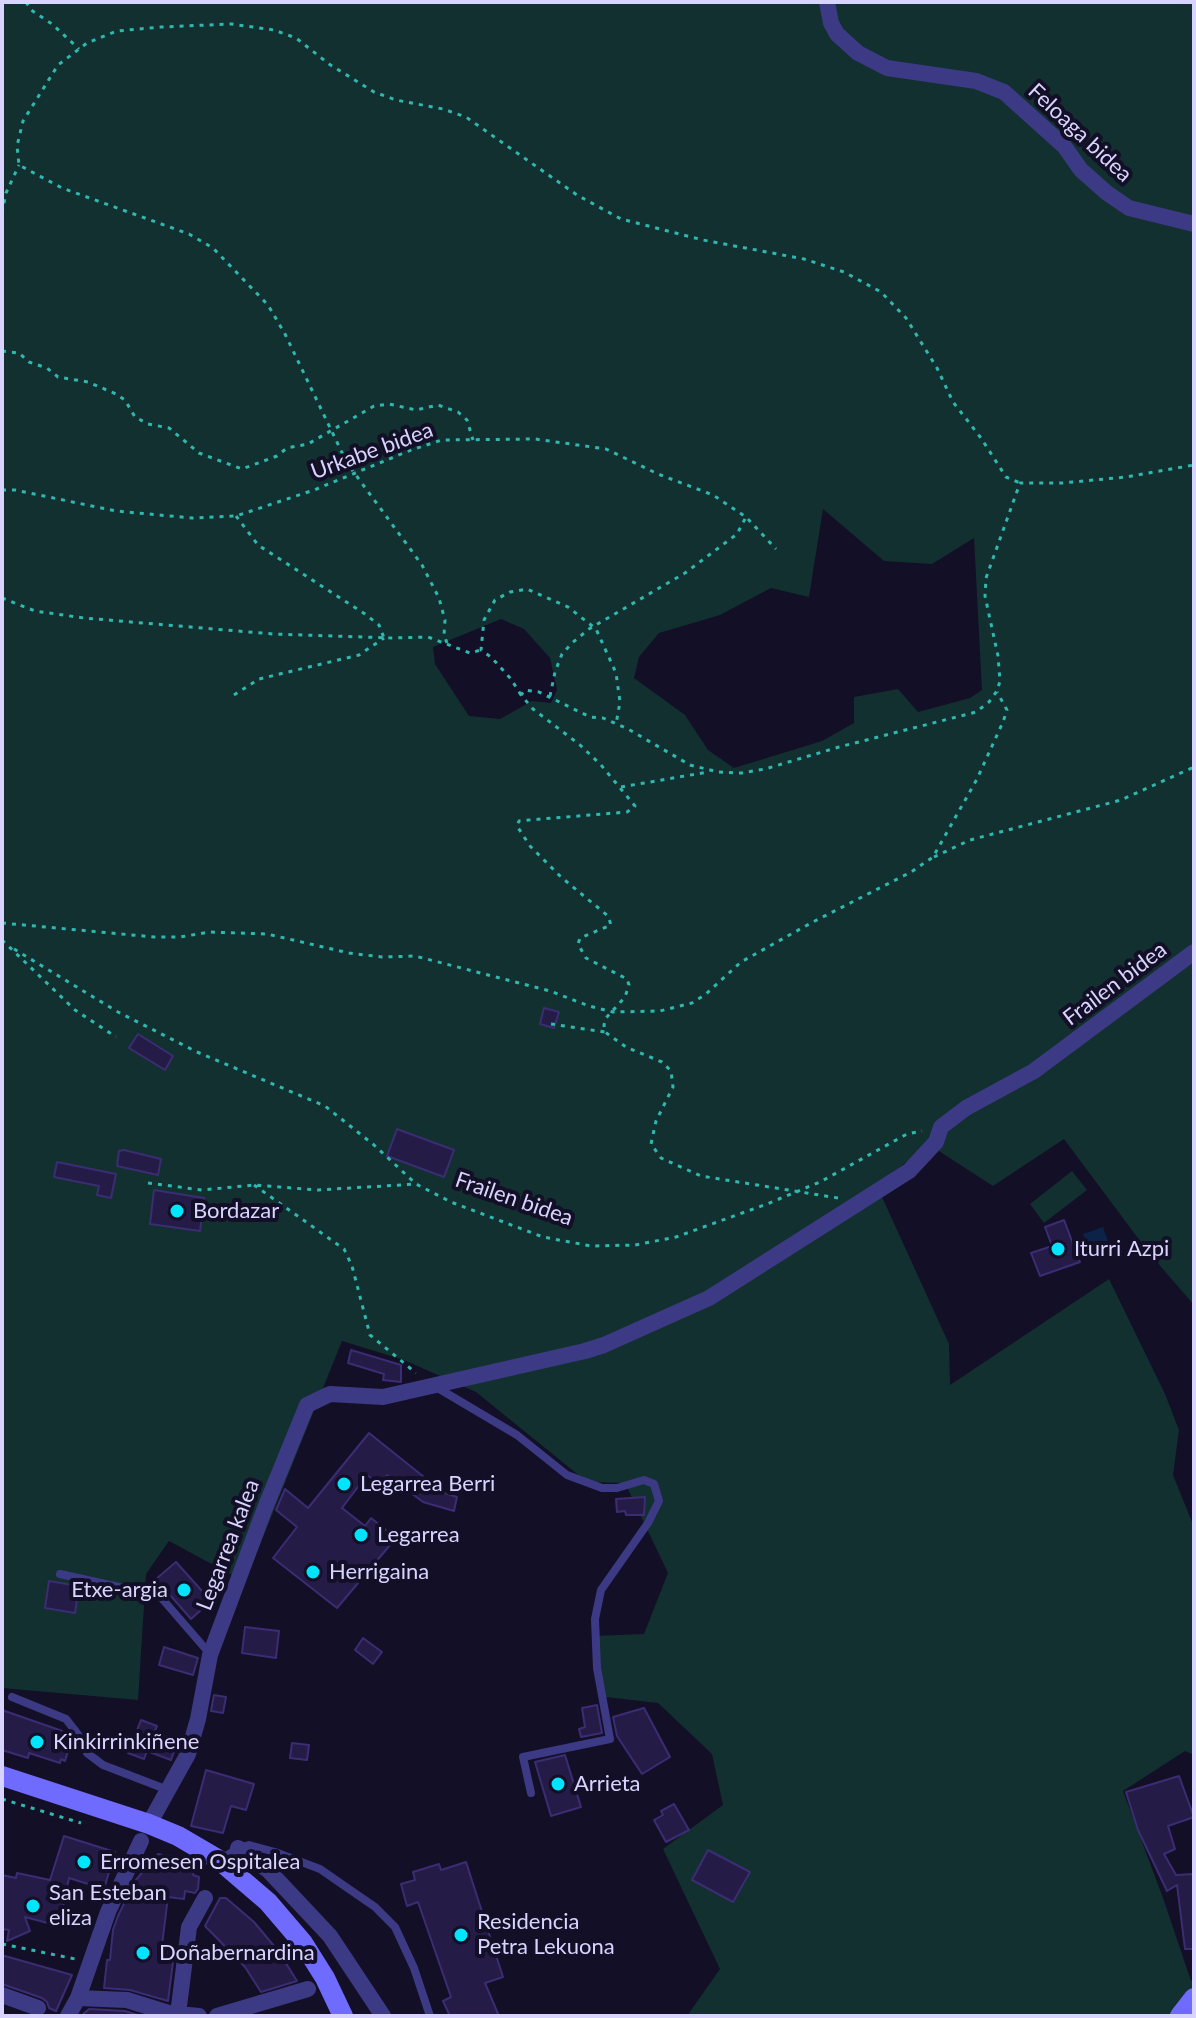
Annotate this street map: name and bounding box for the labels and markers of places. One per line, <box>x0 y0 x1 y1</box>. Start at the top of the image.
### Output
place label: Bordazar <box>193 1198 279 1224</box>
marker: Bordazar <box>168 1202 186 1220</box>
place label: Iturri Azpi <box>1074 1236 1169 1262</box>
marker: Iturri Azpi <box>1049 1240 1067 1258</box>
place label: Legarrea Berri <box>360 1471 495 1497</box>
marker: Legarrea Berri <box>335 1475 353 1493</box>
place label: Legarrea <box>377 1522 460 1548</box>
marker: Legarrea <box>352 1526 370 1544</box>
place label: Herrigaina <box>329 1559 429 1585</box>
marker: Herrigaina <box>304 1563 322 1581</box>
place label: Etxe-argia <box>71 1577 168 1603</box>
marker: Etxe-argia <box>175 1581 193 1599</box>
place label: Kinkirrinkiñene <box>53 1729 199 1755</box>
marker: Kinkirrinkiñene <box>28 1733 46 1751</box>
place label: Arrieta <box>574 1771 641 1797</box>
marker: Arrieta <box>549 1775 567 1793</box>
place label: Erromesen Ospitalea <box>100 1849 300 1875</box>
marker: Erromesen Ospitalea <box>75 1853 93 1871</box>
place label: San Esteban eliza <box>49 1880 167 1932</box>
marker: San Esteban eliza <box>24 1897 42 1915</box>
place label: Residencia Petra Lekuona <box>477 1909 615 1960</box>
marker: Residencia Petra Lekuona <box>452 1926 470 1944</box>
place label: Doñabernardina <box>159 1940 315 1966</box>
marker: Doñabernardina <box>134 1944 152 1962</box>

